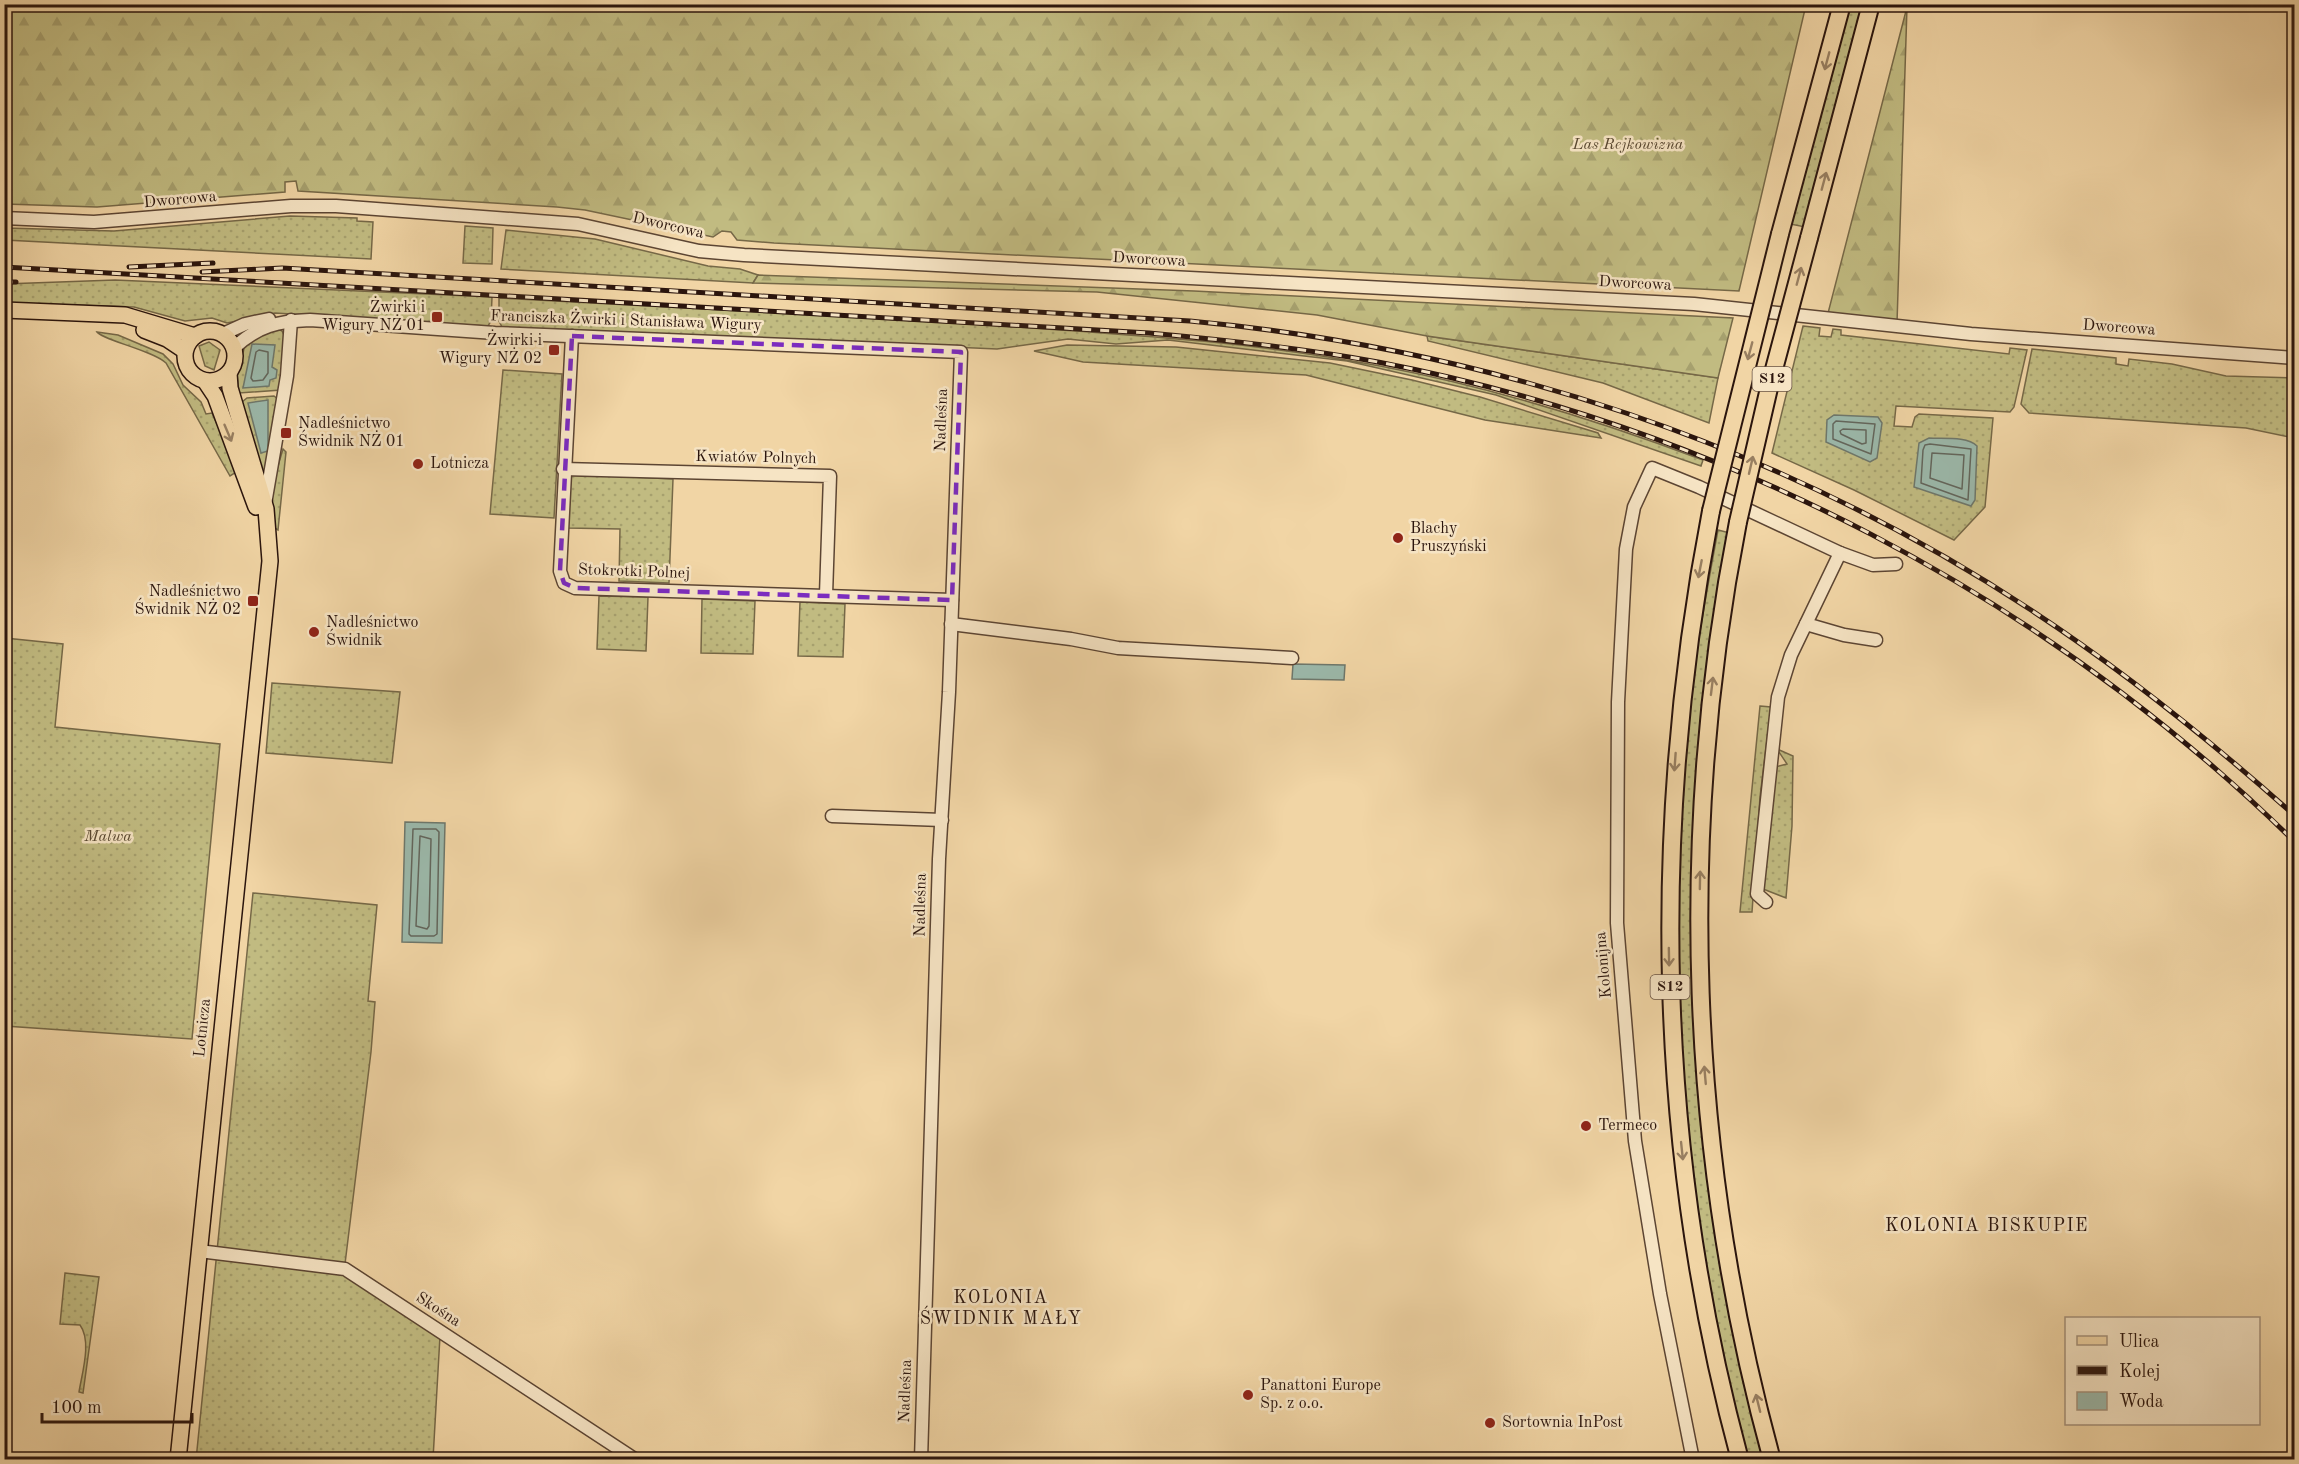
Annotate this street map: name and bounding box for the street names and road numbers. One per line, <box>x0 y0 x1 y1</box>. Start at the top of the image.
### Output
street label: Dworcowa <box>143 189 217 211</box>
street label: Dworcowa <box>631 210 705 242</box>
street label: Dworcowa <box>1112 250 1186 270</box>
street label: Dworcowa <box>1598 274 1672 294</box>
street label: Franciszka Żwirki i Stanisława Wigury <box>490 304 763 334</box>
street label: Dworcowa <box>2082 317 2156 339</box>
road number: S12 <box>1752 367 1792 391</box>
street label: Nadleśna <box>933 388 951 452</box>
street label: Kwiatów Polnych <box>695 449 817 467</box>
street label: Stokrotki Polnej <box>578 562 690 582</box>
street label: Nadleśna <box>912 873 930 937</box>
street label: Kolonijna <box>1593 931 1615 999</box>
road number: S12 <box>1650 975 1690 999</box>
street label: Lotnicza <box>192 998 214 1058</box>
street label: Skośna <box>413 1290 463 1330</box>
street label: Nadleśna <box>897 1359 915 1423</box>

